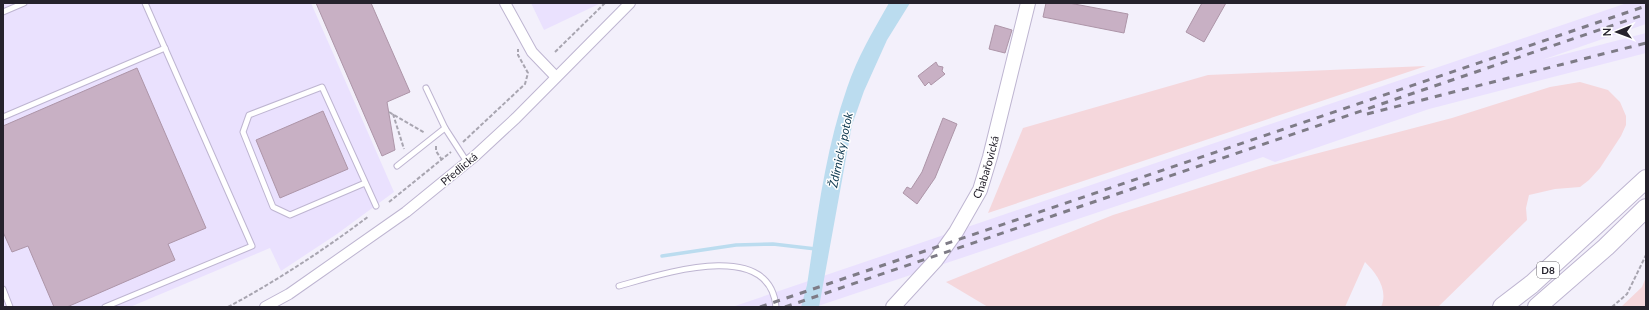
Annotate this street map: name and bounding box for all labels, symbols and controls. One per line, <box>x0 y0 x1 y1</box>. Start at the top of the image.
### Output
north arrow <box>1597 12 1637 52</box>
text: N <box>1600 28 1613 37</box>
water label: Ždírnický potok <box>825 111 856 190</box>
street label: Chabařovická <box>969 134 1001 201</box>
street label: Předlická <box>438 150 480 188</box>
road number: D8 <box>1537 262 1559 278</box>

